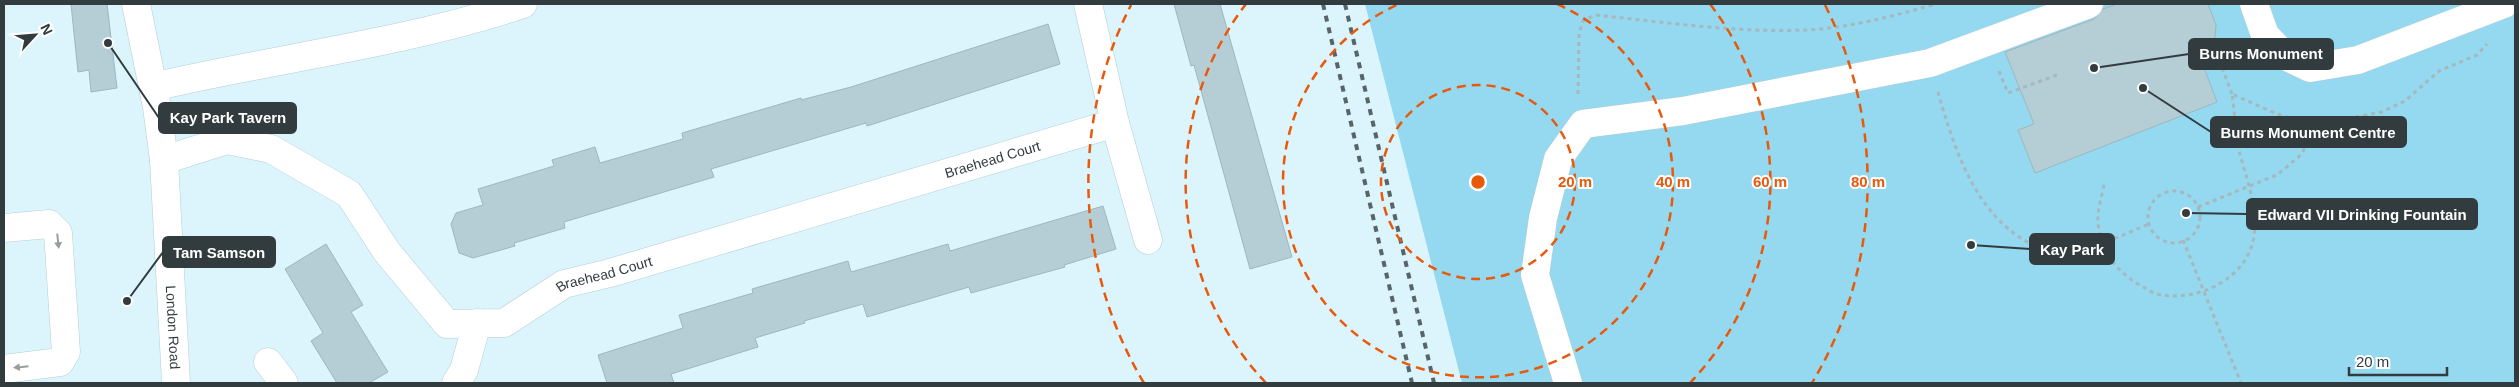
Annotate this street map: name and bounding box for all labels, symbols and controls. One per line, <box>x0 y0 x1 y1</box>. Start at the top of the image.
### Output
north arrow <box>10 10 60 60</box>
text: N <box>37 21 56 37</box>
callout: Burns Monument <box>2189 39 2333 69</box>
text: Burns Monument <box>2199 45 2323 62</box>
callout: Kay Park Tavern <box>159 103 296 133</box>
text: Kay Park Tavern <box>170 109 286 126</box>
callout: Burns Monument Centre <box>2211 117 2406 147</box>
text: Burns Monument Centre <box>2220 124 2396 141</box>
street label: Braehead Court <box>943 138 1042 181</box>
centre of rings <box>1469 173 1487 191</box>
text: 20 m <box>1558 173 1592 190</box>
text: 40 m <box>1656 173 1690 190</box>
text: 60 m <box>1753 173 1787 190</box>
text: 80 m <box>1851 173 1885 190</box>
callout: Edward VII Drinking Fountain <box>2247 199 2477 229</box>
text: Edward VII Drinking Fountain <box>2257 206 2467 223</box>
one-way arrow <box>54 234 62 250</box>
callout: Kay Park <box>2030 234 2114 264</box>
callout: Tam Samson <box>163 237 275 267</box>
text: Kay Park <box>2040 241 2105 258</box>
text: Tam Samson <box>173 244 265 261</box>
street label: Braehead Court <box>553 253 654 295</box>
street label: London Road <box>163 285 183 370</box>
scale bar <box>2349 344 2446 376</box>
text: 20 m <box>2356 353 2389 370</box>
one-way arrow <box>13 363 29 371</box>

